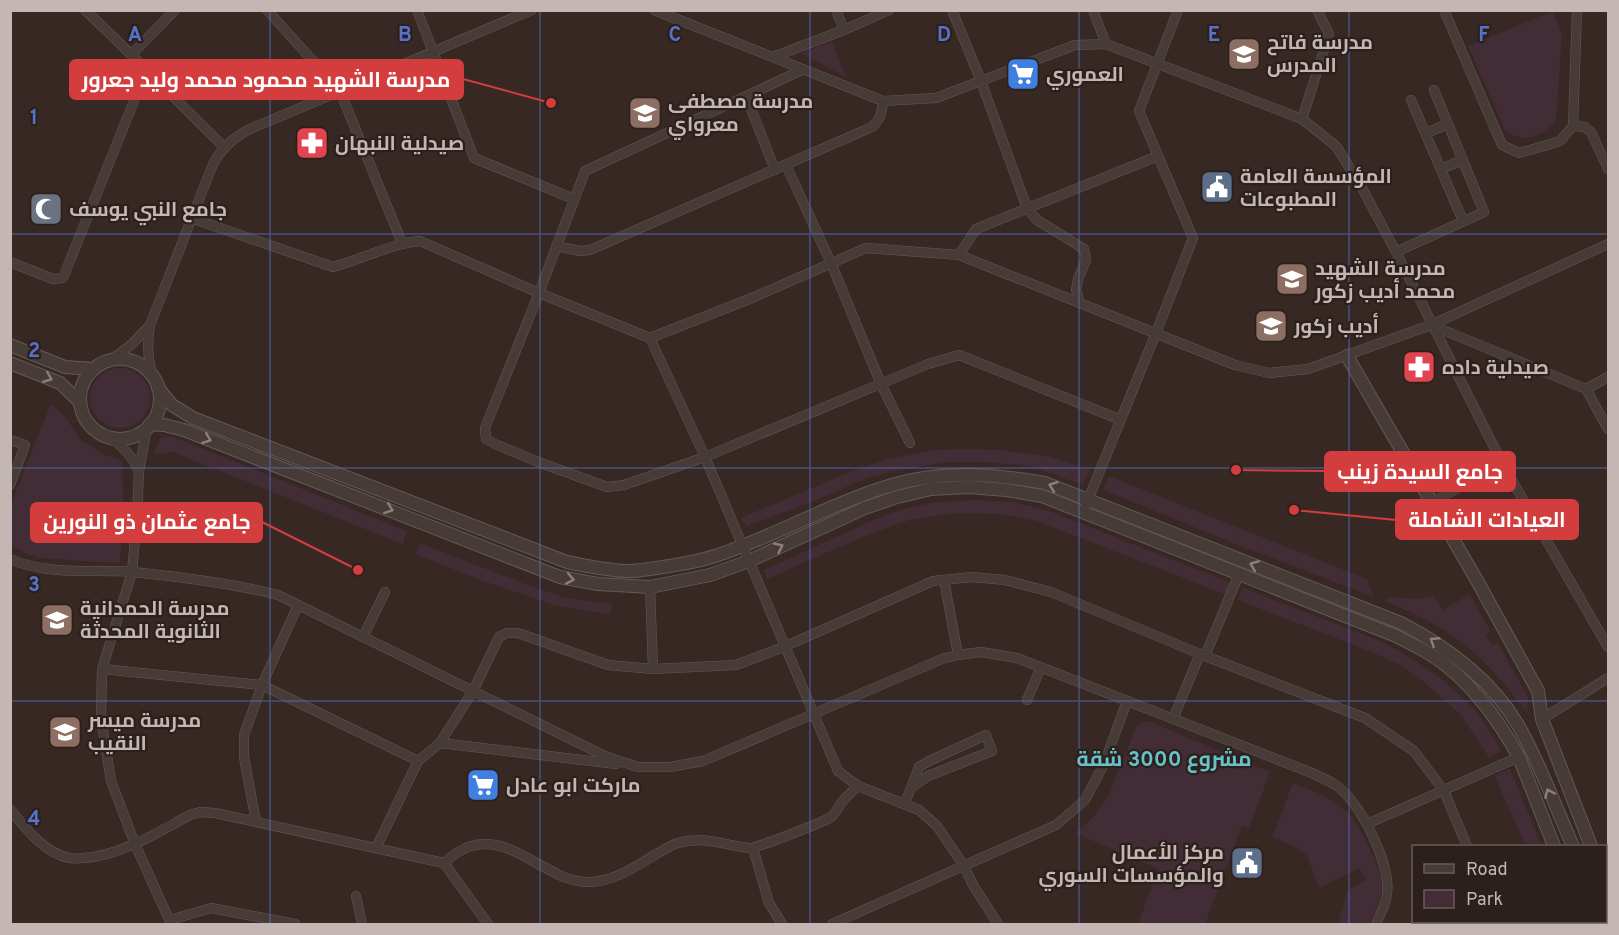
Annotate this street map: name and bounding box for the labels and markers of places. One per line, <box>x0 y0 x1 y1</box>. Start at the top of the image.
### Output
place label: مدرسة فاتح المدرس <box>1267 31 1373 80</box>
school or university icon: مدرسة فاتح المدرس <box>1226 36 1262 72</box>
supermarket icon: العموري <box>1005 56 1041 92</box>
callout: مدرسة الشهيد محمود محمد وليد جعرور <box>70 60 463 99</box>
place label: العموري <box>1046 63 1124 90</box>
place label: مدرسة مصطفى معرواي <box>668 90 813 140</box>
school or university icon: مدرسة مصطفى معرواي <box>627 95 663 131</box>
pharmacy icon: صيدلية النبهان <box>294 125 330 161</box>
place label: صيدلية النبهان <box>335 132 464 158</box>
place label: المؤسسة العامة المطبوعات <box>1240 165 1392 214</box>
public building icon: المؤسسة العامة المطبوعات <box>1199 169 1235 205</box>
mosque icon: جامع النبي يوسف <box>28 191 64 227</box>
place label: جامع النبي يوسف <box>69 198 227 226</box>
place label: مدرسة الشهيد محمد أديب زكور <box>1314 257 1455 306</box>
school or university icon: مدرسة الشهيد محمد أديب زكور <box>1274 261 1310 297</box>
school or university icon: أديب زكور <box>1253 308 1289 344</box>
place label: أديب زكور <box>1293 312 1379 341</box>
pharmacy icon: صيدلية داده <box>1401 349 1437 385</box>
place label: صيدلية داده <box>1442 356 1549 382</box>
callout: جامع السيدة زينب <box>1325 452 1515 491</box>
callout: العيادات الشاملة <box>1396 500 1578 539</box>
callout: جامع عثمان ذو النورين <box>31 503 262 542</box>
place label: مدرسة الحمدانية الثانوية المحدثة <box>80 597 230 646</box>
school or university icon: مدرسة الحمدانية الثانوية المحدثة <box>39 602 75 638</box>
place label: مدرسة ميسر النقيب <box>87 709 201 758</box>
school or university icon: مدرسة ميسر النقيب <box>47 714 83 750</box>
supermarket icon: ماركت ابو عادل <box>465 767 501 803</box>
place label: ماركت ابو عادل <box>506 774 640 800</box>
place label: مركز الأعمال والمؤسسات السوري <box>1039 841 1224 891</box>
public building icon: مركز الأعمال والمؤسسات السوري <box>1229 845 1265 881</box>

